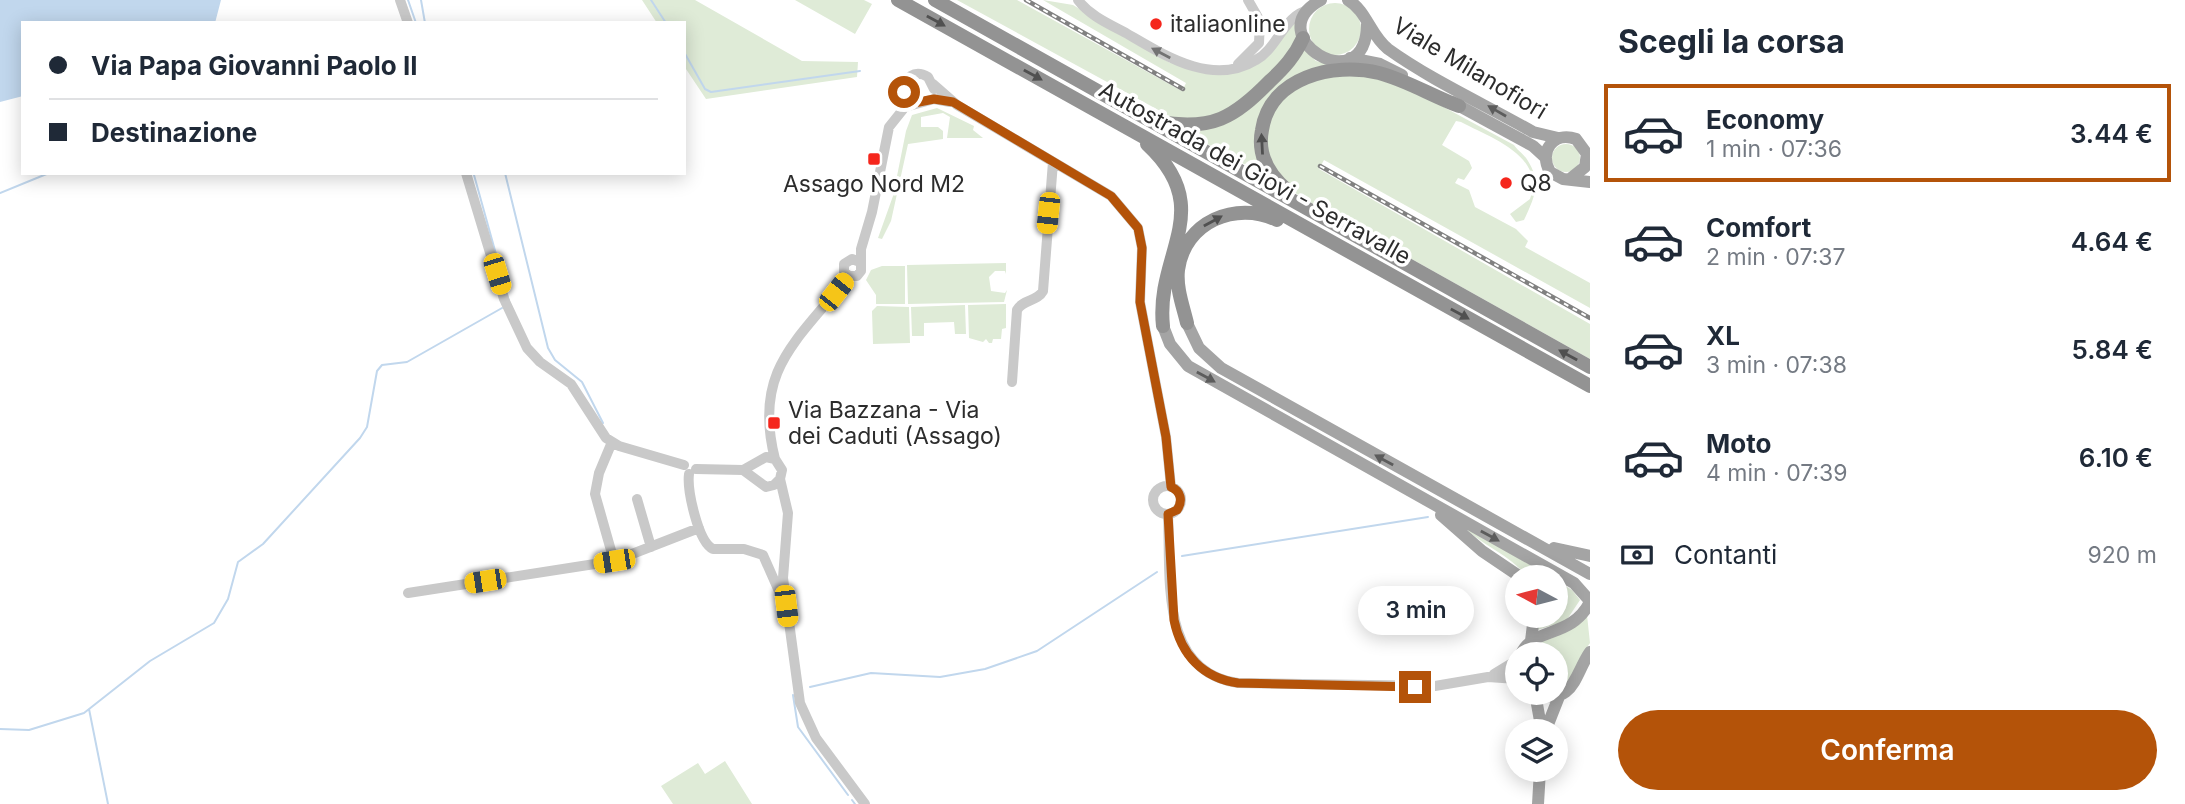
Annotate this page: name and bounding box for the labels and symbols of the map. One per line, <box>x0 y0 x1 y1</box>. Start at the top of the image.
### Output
place label: italiaonline <box>1170 10 1286 38</box>
street label: Viale Milanofiori <box>1388 11 1552 125</box>
one-way arrow <box>926 15 945 27</box>
marker: italiaonline <box>1148 16 1164 32</box>
one-way arrow <box>1151 47 1171 59</box>
one-way arrow <box>1023 69 1043 81</box>
route start <box>888 76 920 108</box>
street label: Autostrada dei Giovi - Serravalle <box>1094 76 1416 270</box>
one-way arrow <box>1487 105 1506 117</box>
one-way arrow <box>1256 133 1267 155</box>
marker: Assago Nord M2 <box>866 151 882 167</box>
place label: Q8 <box>1520 169 1552 197</box>
place label: Assago Nord M2 <box>783 170 965 198</box>
marker: Q8 <box>1498 175 1514 191</box>
car <box>1036 191 1061 235</box>
one-way arrow <box>1203 215 1223 227</box>
car <box>481 251 514 297</box>
car <box>815 269 858 315</box>
one-way arrow <box>1450 308 1470 320</box>
one-way arrow <box>1558 349 1578 361</box>
one-way arrow <box>1196 370 1215 383</box>
place label: Via Bazzana - Via dei Caduti (Assago) <box>788 396 1002 450</box>
marker: Via Bazzana - Via dei Caduti (Assago) <box>766 415 782 431</box>
one-way arrow <box>1374 454 1394 466</box>
one-way arrow <box>1480 530 1499 542</box>
car <box>592 547 637 575</box>
north arrow <box>1505 565 1568 628</box>
car <box>463 567 508 595</box>
car <box>774 584 799 628</box>
callout: 3 min <box>1357 586 1473 634</box>
route end <box>1399 671 1431 703</box>

